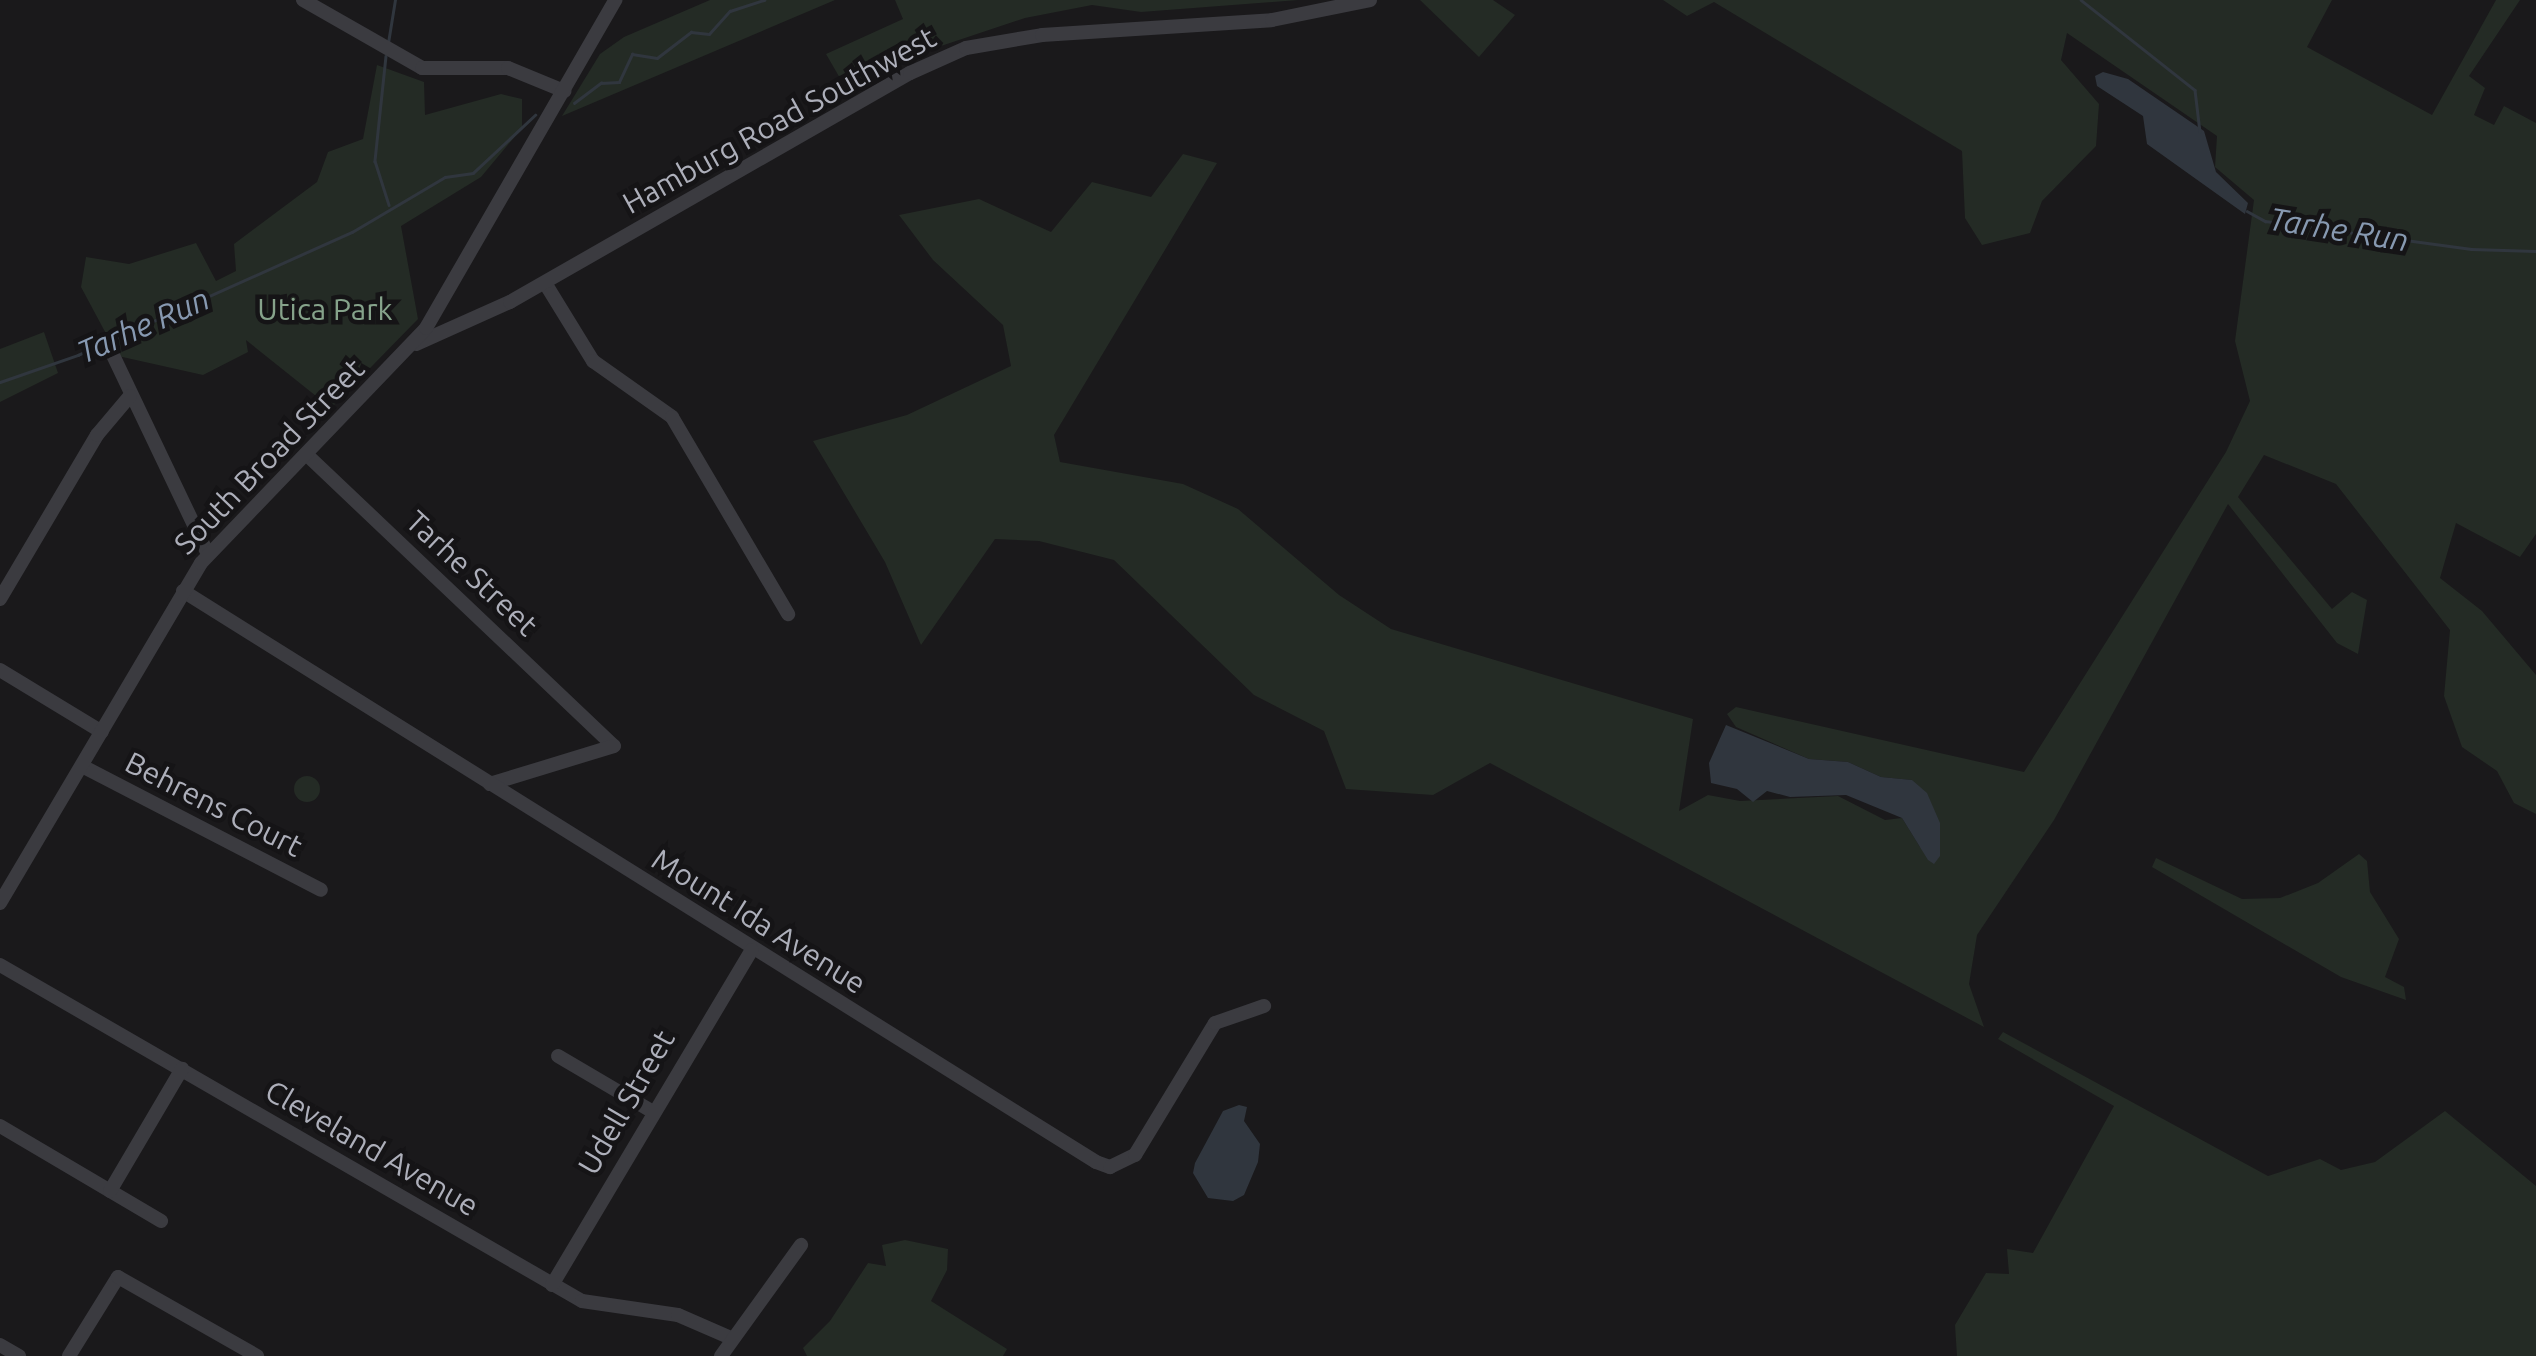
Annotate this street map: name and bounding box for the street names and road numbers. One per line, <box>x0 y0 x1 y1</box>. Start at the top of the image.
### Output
street label: Hamburg Road Southwest <box>616 19 942 221</box>
street label: South Broad Street <box>167 351 371 561</box>
street label: Tarhe Street <box>399 503 545 643</box>
street label: Behrens Court <box>119 744 309 864</box>
street label: Mount Ida Avenue <box>646 841 872 1001</box>
street label: Udell Street <box>570 1023 682 1181</box>
street label: Cleveland Avenue <box>259 1072 485 1224</box>

